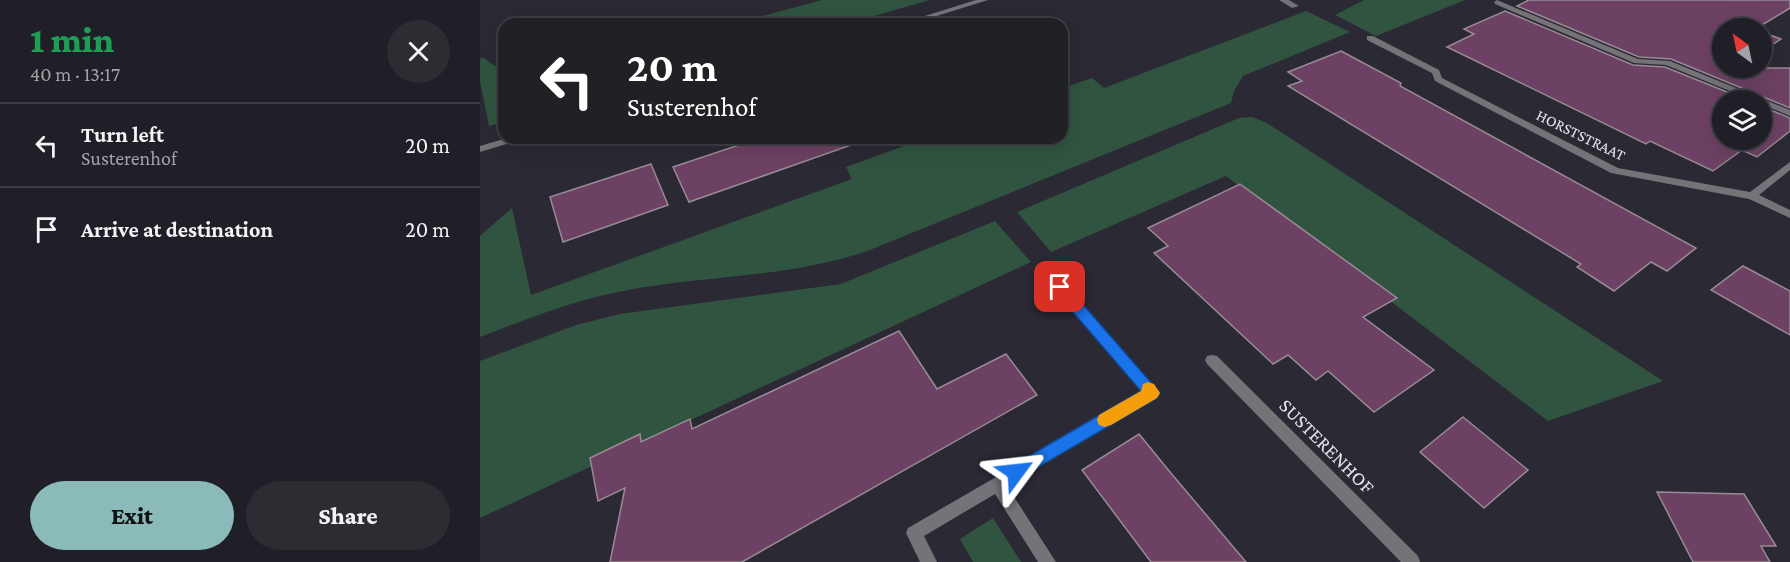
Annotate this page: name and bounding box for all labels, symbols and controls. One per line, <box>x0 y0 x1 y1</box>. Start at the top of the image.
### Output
north arrow <box>1712 18 1772 78</box>
map controls <box>1712 18 1772 150</box>
text: 1 min <box>30 20 114 60</box>
button: close <box>387 20 450 83</box>
icon: left <box>528 42 606 120</box>
text: 20 m <box>627 43 718 90</box>
text: 40 m · 13:17 <box>30 63 120 85</box>
button: layers <box>1712 90 1772 150</box>
text: Susterenhof <box>627 92 756 122</box>
street label: HORSTSTRAAT <box>1534 106 1629 164</box>
text: Turn left <box>81 122 164 147</box>
icon: left <box>30 129 63 162</box>
text: 20 m <box>405 133 450 158</box>
text: Susterenhof <box>81 147 177 169</box>
icon: arrive <box>30 213 63 246</box>
text: Arrive at destination <box>81 217 273 242</box>
text: 20 m <box>405 217 450 242</box>
pin <box>1034 261 1085 312</box>
icon: arrive <box>1043 270 1076 303</box>
street label: SUSTERENHOF <box>1275 394 1379 498</box>
position arrow <box>984 440 1048 504</box>
button: Exit <box>30 481 234 550</box>
button: Share <box>246 481 450 550</box>

